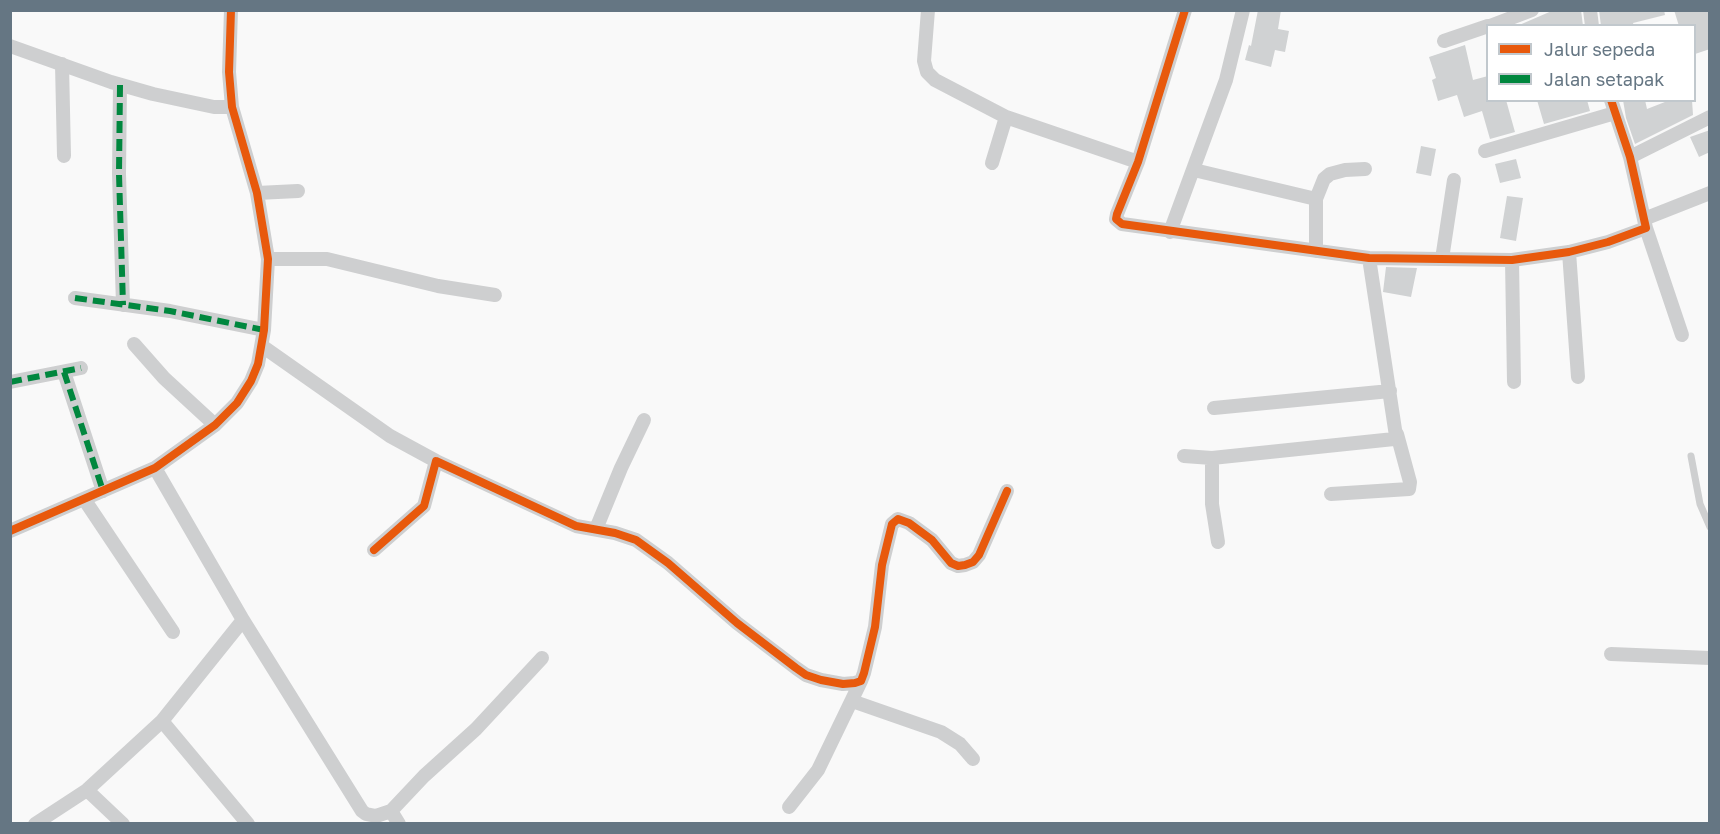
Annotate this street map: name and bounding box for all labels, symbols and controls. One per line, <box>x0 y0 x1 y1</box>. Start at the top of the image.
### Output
legend <box>1486 24 1696 102</box>
text: Jalur sepeda <box>1544 38 1655 60</box>
text: Jalan setapak <box>1544 68 1664 90</box>

